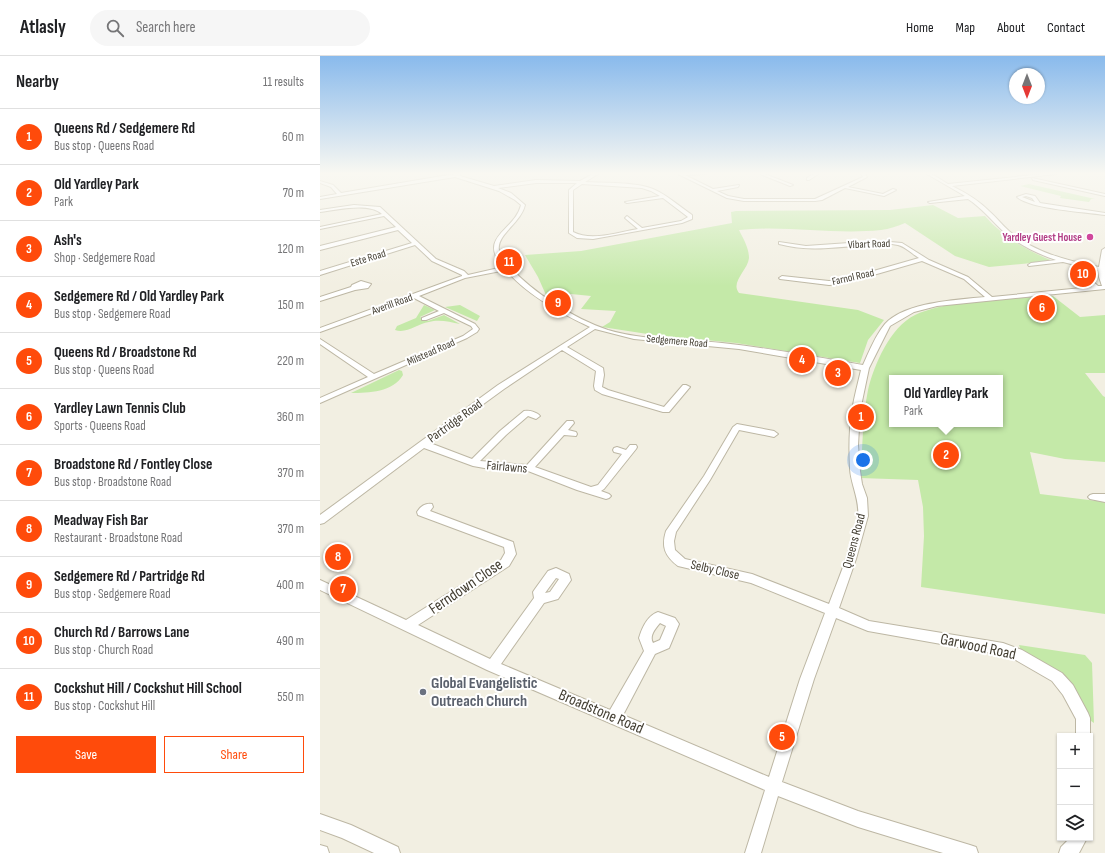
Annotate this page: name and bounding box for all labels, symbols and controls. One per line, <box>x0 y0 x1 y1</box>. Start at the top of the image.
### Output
search box <box>90 10 370 46</box>
text: Atlasly <box>20 16 66 39</box>
icon: search <box>104 17 126 39</box>
text: Search here <box>136 18 196 37</box>
text: Home <box>906 19 934 36</box>
text: Map <box>956 19 975 36</box>
text: About <box>997 19 1025 36</box>
text: Contact <box>1047 19 1085 36</box>
north arrow <box>1009 68 1045 104</box>
text: Nearby <box>16 72 59 92</box>
text: 11 results <box>263 74 304 90</box>
text: Queens Rd / Sedgemere Rd <box>54 119 195 138</box>
text: 1 <box>26 129 32 145</box>
text: 60 m <box>282 129 304 145</box>
text: Bus stop · Queens Road <box>54 138 154 154</box>
text: Old Yardley Park <box>54 175 139 194</box>
text: 2 <box>26 185 32 201</box>
text: 70 m <box>283 185 304 201</box>
text: Park <box>54 194 73 210</box>
text: Ash's <box>54 231 82 250</box>
place label: Yardley Guest House <box>1003 231 1082 244</box>
marker: Yardley Guest House <box>1085 232 1095 242</box>
street label: Vibart Road <box>848 237 891 251</box>
text: 3 <box>26 241 32 257</box>
text: 120 m <box>278 241 304 257</box>
street label: Este Road <box>349 246 388 270</box>
pin: 11 <box>496 247 522 277</box>
text: Shop · Sedgemere Road <box>54 250 155 266</box>
pin: 10 <box>1070 259 1096 289</box>
street label: Farnol Road <box>831 266 876 288</box>
text: Sedgemere Rd / Old Yardley Park <box>54 287 224 306</box>
pin: 9 <box>545 288 571 318</box>
street label: Averill Road <box>369 290 415 318</box>
pin: 6 <box>1029 293 1055 323</box>
text: 4 <box>26 297 32 313</box>
text: 150 m <box>278 297 304 313</box>
text: Bus stop · Sedgemere Road <box>54 306 171 322</box>
street label: Sedgemere Road <box>646 332 709 350</box>
street label: Milstead Road <box>405 335 457 368</box>
text: Queens Rd / Broadstone Rd <box>54 343 196 362</box>
pin: 4 <box>789 345 815 375</box>
text: 5 <box>26 353 32 369</box>
text: 220 m <box>277 353 304 369</box>
pin: 3 <box>825 358 851 388</box>
text: Bus stop · Queens Road <box>54 362 154 378</box>
popup <box>889 375 1003 427</box>
text: Old Yardley Park <box>904 384 988 403</box>
street label: Partridge Road <box>424 396 486 446</box>
text: Yardley Lawn Tennis Club <box>54 399 186 418</box>
pin: 1 <box>848 402 874 432</box>
text: Park <box>904 403 923 419</box>
text: 6 <box>26 409 32 425</box>
text: 360 m <box>277 409 304 425</box>
text: Sports · Queens Road <box>54 418 146 434</box>
pin: 2 <box>933 440 959 470</box>
your location <box>853 450 873 470</box>
text: Broadstone Rd / Fontley Close <box>54 455 212 474</box>
street label: Fairlawns <box>486 457 528 477</box>
text: 7 <box>26 465 32 481</box>
text: 370 m <box>277 465 304 481</box>
text: Bus stop · Broadstone Road <box>54 474 172 490</box>
text: Meadway Fish Bar <box>54 511 148 530</box>
street label: Queens Road <box>839 512 869 570</box>
text: 8 <box>26 521 32 537</box>
text: 370 m <box>277 521 304 537</box>
text: Restaurant · Broadstone Road <box>54 530 183 546</box>
pin: 8 <box>325 542 351 572</box>
street label: Ferndown Close <box>425 555 507 619</box>
street label: Selby Close <box>689 557 741 583</box>
text: Sedgemere Rd / Partridge Rd <box>54 567 205 586</box>
pin: 7 <box>330 574 356 604</box>
text: 9 <box>26 577 32 593</box>
text: 400 m <box>277 577 304 593</box>
text: Bus stop · Sedgemere Road <box>54 586 171 602</box>
text: Church Rd / Barrows Lane <box>54 623 189 642</box>
street label: Garwood Road <box>938 630 1018 664</box>
text: 10 <box>23 633 35 649</box>
text: 490 m <box>277 633 304 649</box>
text: Bus stop · Church Road <box>54 642 153 658</box>
place label: Global Evangelistic Outreach Church <box>431 674 538 711</box>
text: Cockshut Hill / Cockshut Hill School <box>54 679 242 698</box>
street label: Broadstone Road <box>556 686 646 738</box>
marker: Global Evangelistic Outreach Church <box>418 687 428 697</box>
text: 11 <box>24 689 34 705</box>
text: 550 m <box>277 689 304 705</box>
text: Bus stop · Cockshut Hill <box>54 698 155 714</box>
pin: 5 <box>769 722 795 752</box>
map controls <box>1057 733 1093 841</box>
button: + <box>1057 733 1093 769</box>
button: Save <box>16 736 156 773</box>
button: Share <box>164 736 304 773</box>
button: − <box>1057 769 1093 805</box>
button: layers <box>1057 805 1093 841</box>

